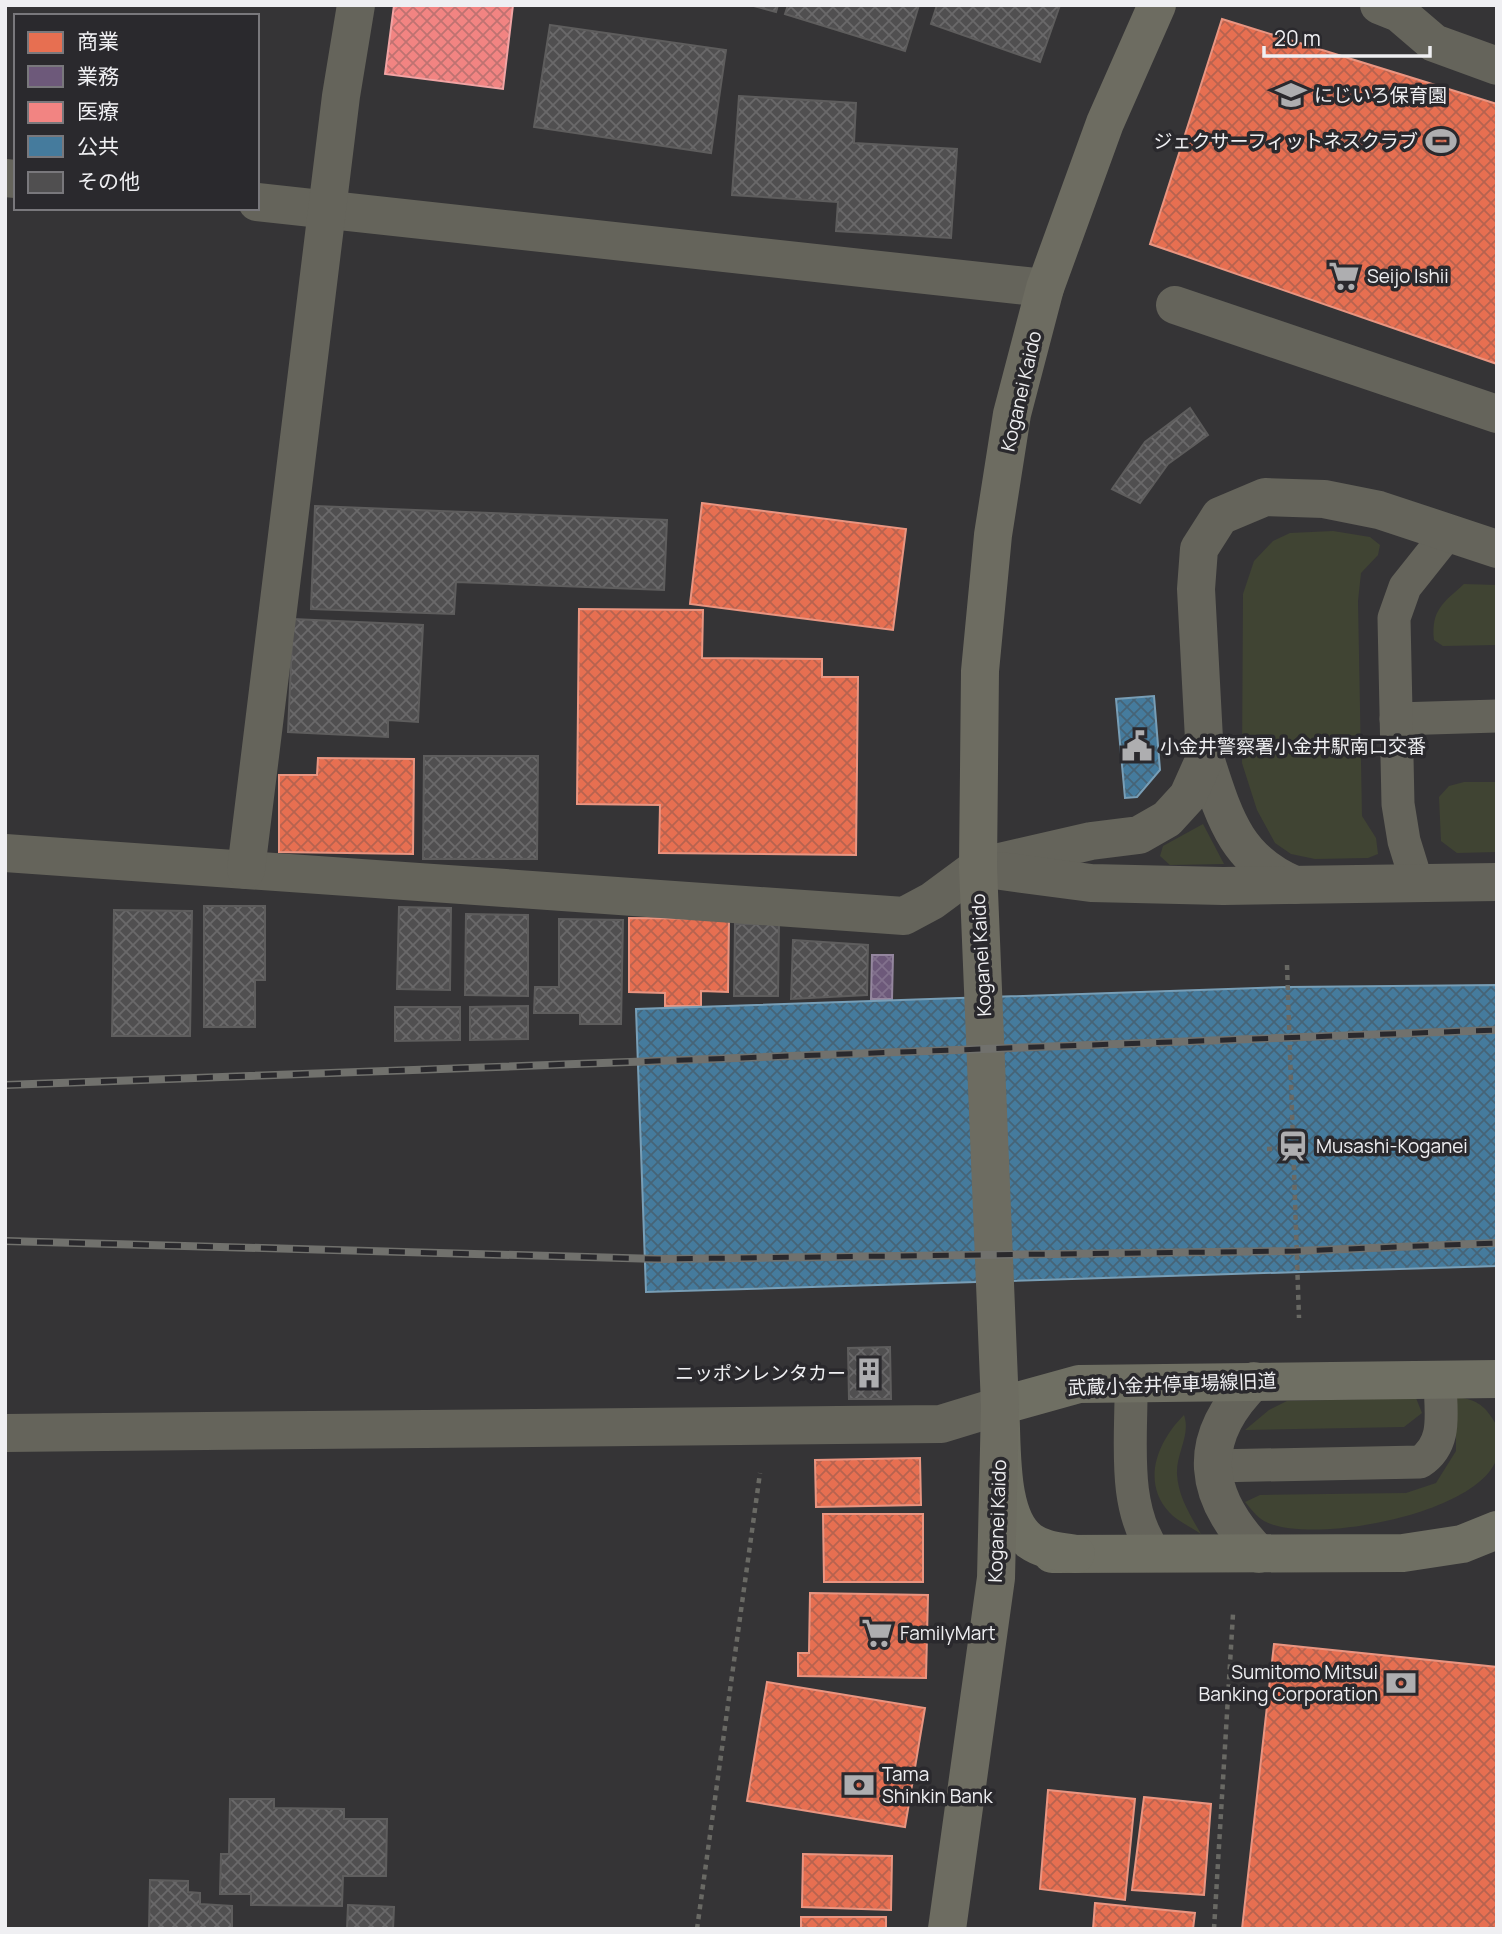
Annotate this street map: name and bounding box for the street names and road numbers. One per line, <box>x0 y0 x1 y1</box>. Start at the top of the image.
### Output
street label: Koganei Kaido <box>995 328 1047 454</box>
street label: Koganei Kaido <box>965 893 997 1017</box>
street label: 武蔵小金井停車場線旧道 <box>1067 1367 1277 1401</box>
street label: Koganei Kaido <box>982 1459 1012 1583</box>

